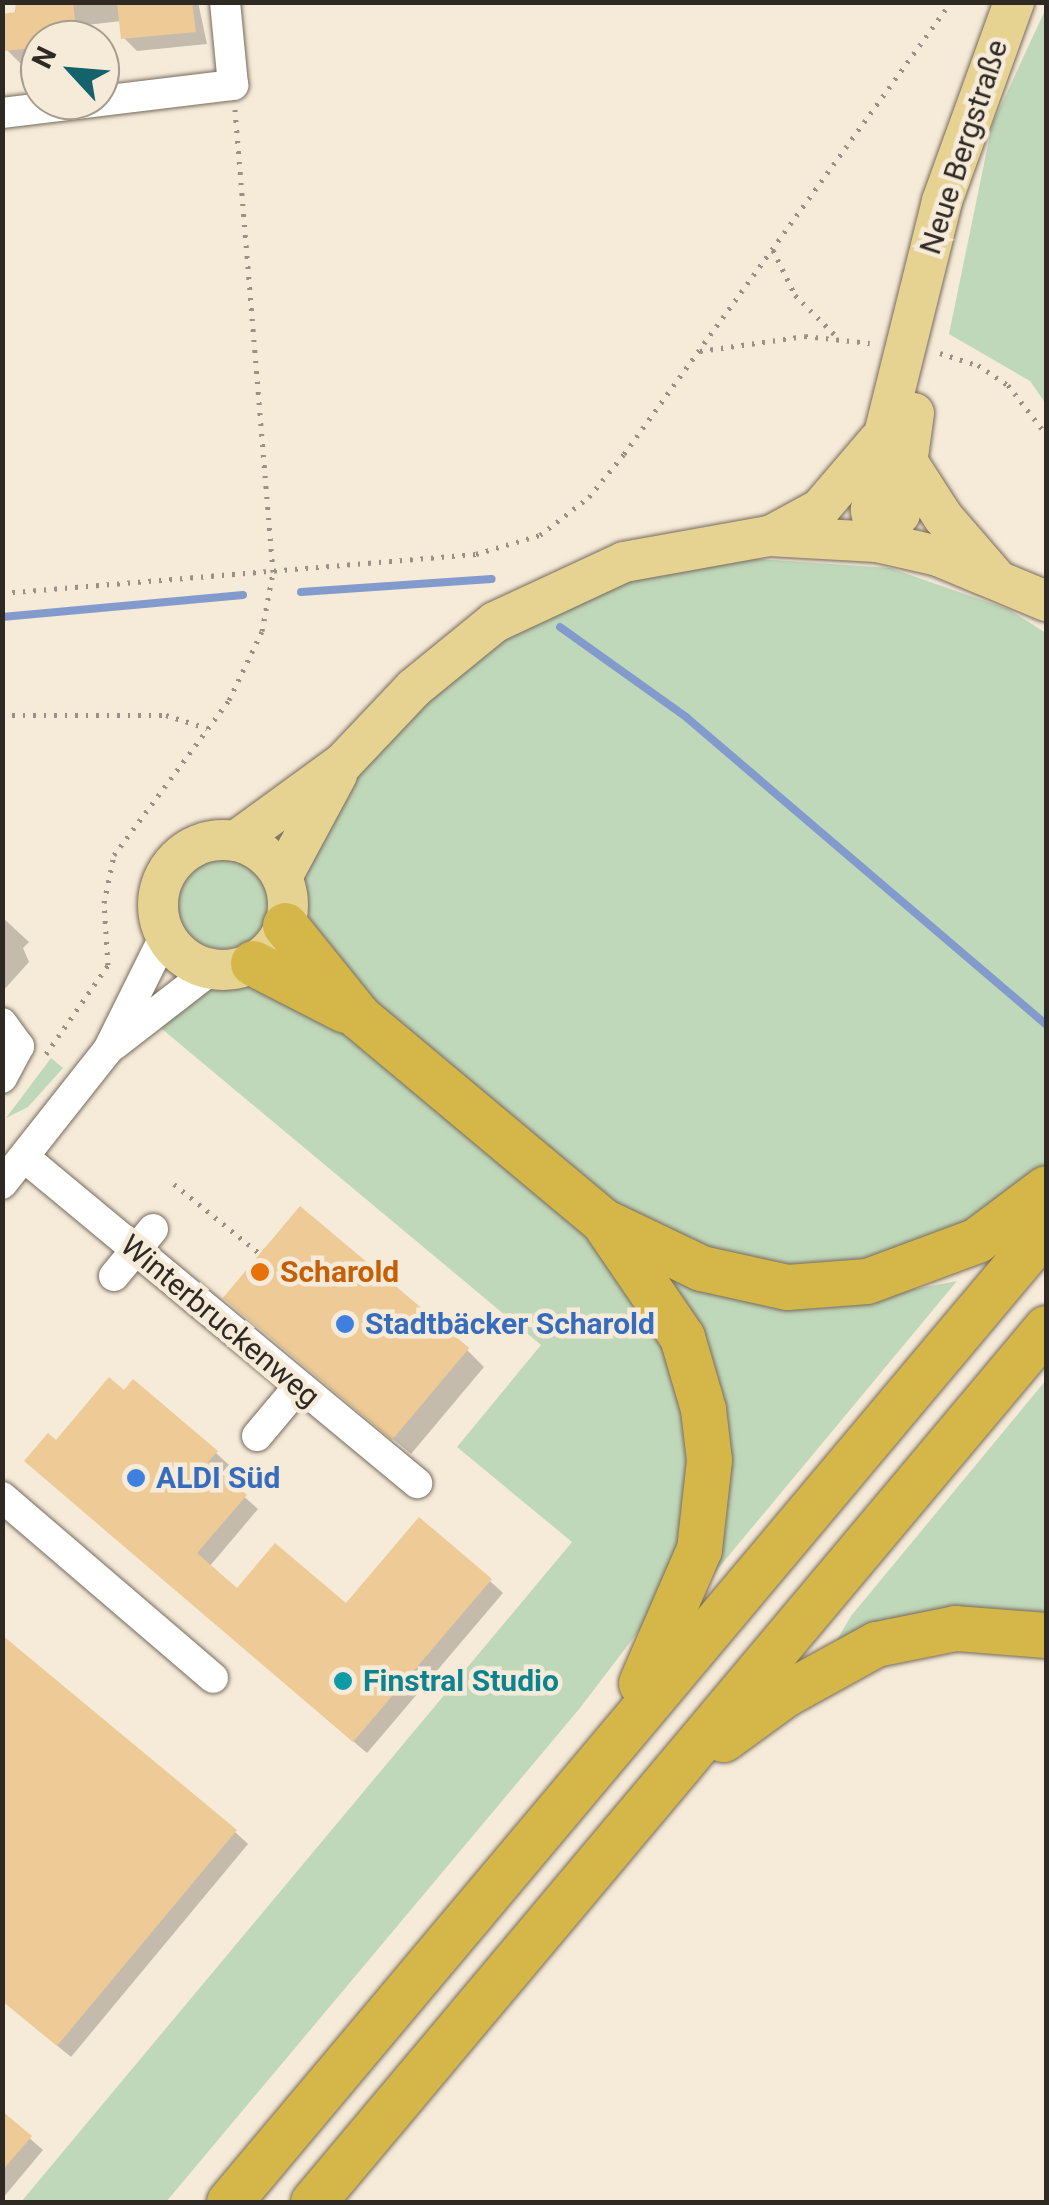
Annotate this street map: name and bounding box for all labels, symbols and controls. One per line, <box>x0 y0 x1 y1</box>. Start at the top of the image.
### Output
north arrow <box>20 20 120 120</box>
street label: Neue Bergstraße <box>912 35 1016 259</box>
text: N <box>25 41 64 74</box>
street label: Winterbruckenweg <box>113 1227 327 1415</box>
place label: Scharold <box>280 1254 399 1290</box>
marker: Scharold <box>249 1261 271 1283</box>
place label: Stadtbäcker Scharold <box>365 1306 655 1342</box>
marker: Stadtbäcker Scharold <box>334 1313 356 1335</box>
place label: ALDI Süd <box>156 1460 280 1496</box>
marker: ALDI Süd <box>125 1467 147 1489</box>
place label: Finstral Studio <box>363 1663 559 1699</box>
marker: Finstral Studio <box>332 1670 354 1692</box>

